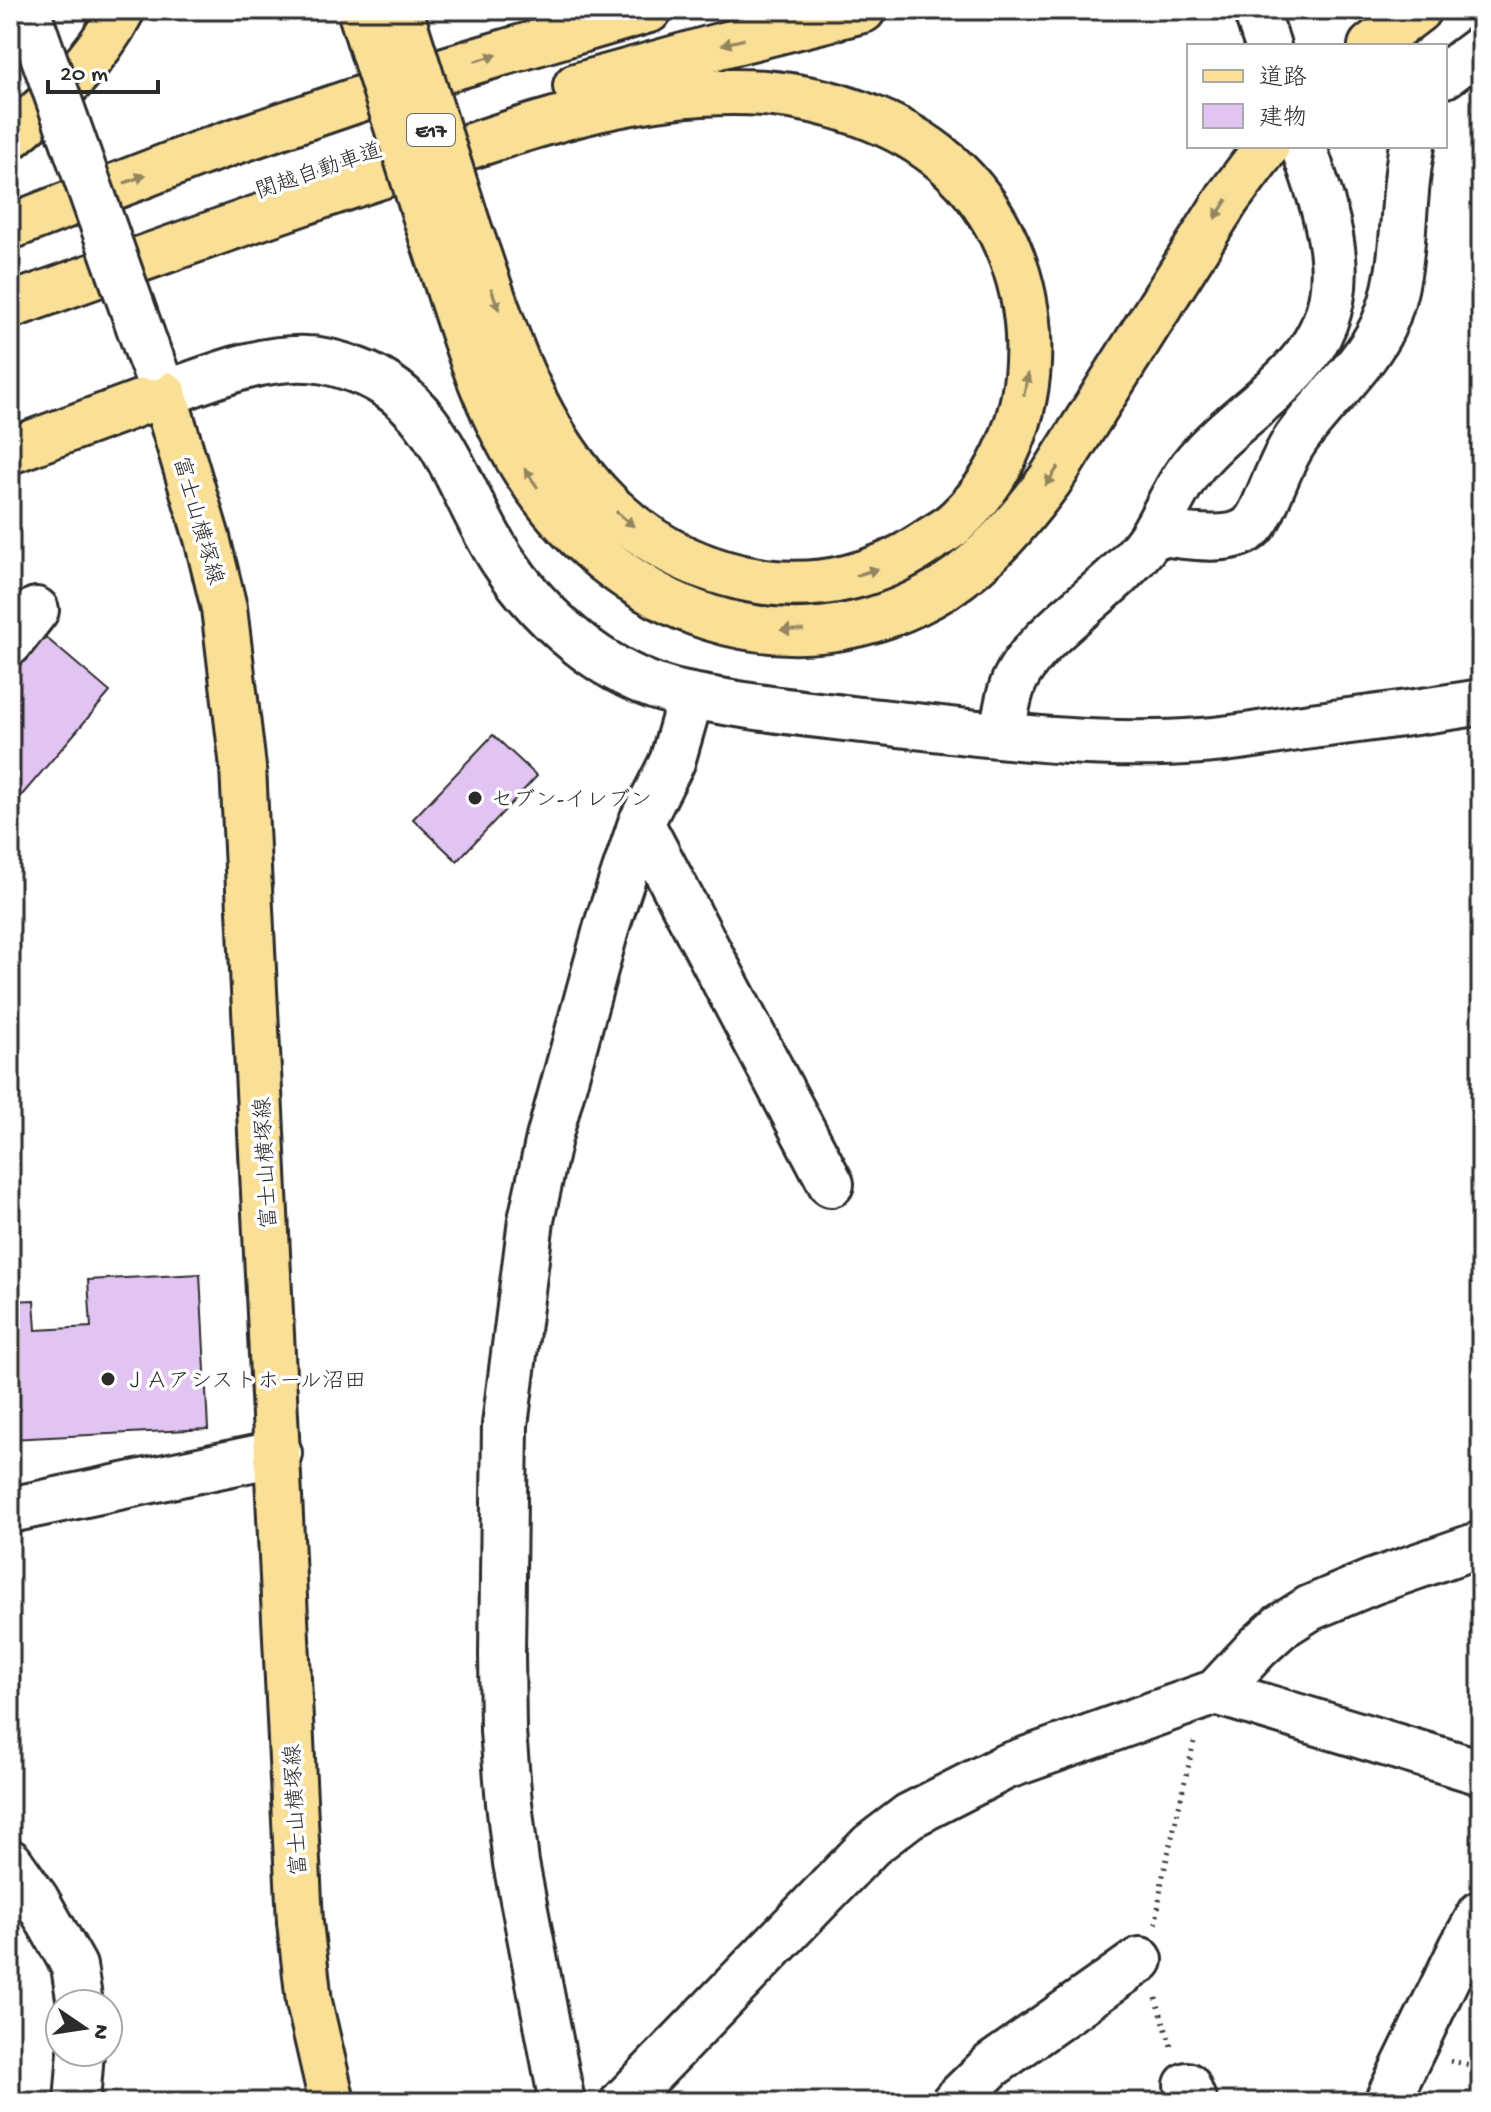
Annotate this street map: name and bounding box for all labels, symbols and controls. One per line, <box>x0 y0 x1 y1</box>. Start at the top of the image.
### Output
one-way arrow <box>721 37 746 49</box>
scale bar <box>48 44 158 94</box>
legend <box>1187 44 1447 148</box>
one-way arrow <box>475 51 499 64</box>
text: 20 m <box>60 61 108 90</box>
text: 道路 <box>1259 64 1307 94</box>
text: 建物 <box>1259 104 1307 134</box>
road number: E17 <box>407 114 455 146</box>
street label: 関越自動車道 <box>252 137 386 207</box>
one-way arrow <box>123 172 147 185</box>
one-way arrow <box>1214 198 1228 220</box>
one-way arrow <box>489 287 501 311</box>
one-way arrow <box>1021 371 1033 396</box>
street label: 富士山横塚線 <box>165 454 228 588</box>
one-way arrow <box>1045 466 1060 487</box>
one-way arrow <box>524 467 539 488</box>
one-way arrow <box>615 510 635 527</box>
one-way arrow <box>856 565 880 578</box>
one-way arrow <box>779 624 804 636</box>
place label: セブン-イレブン <box>491 788 652 815</box>
marker: セブン-イレブン <box>466 789 484 807</box>
street label: 富士山横塚線 <box>251 1096 284 1229</box>
place label: ＪＡアシストホール沼田 <box>124 1369 366 1396</box>
marker: ＪＡアシストホール沼田 <box>99 1370 117 1388</box>
street label: 富士山横塚線 <box>281 1743 314 1876</box>
north arrow <box>44 1988 124 2068</box>
text: N <box>85 2022 114 2042</box>

